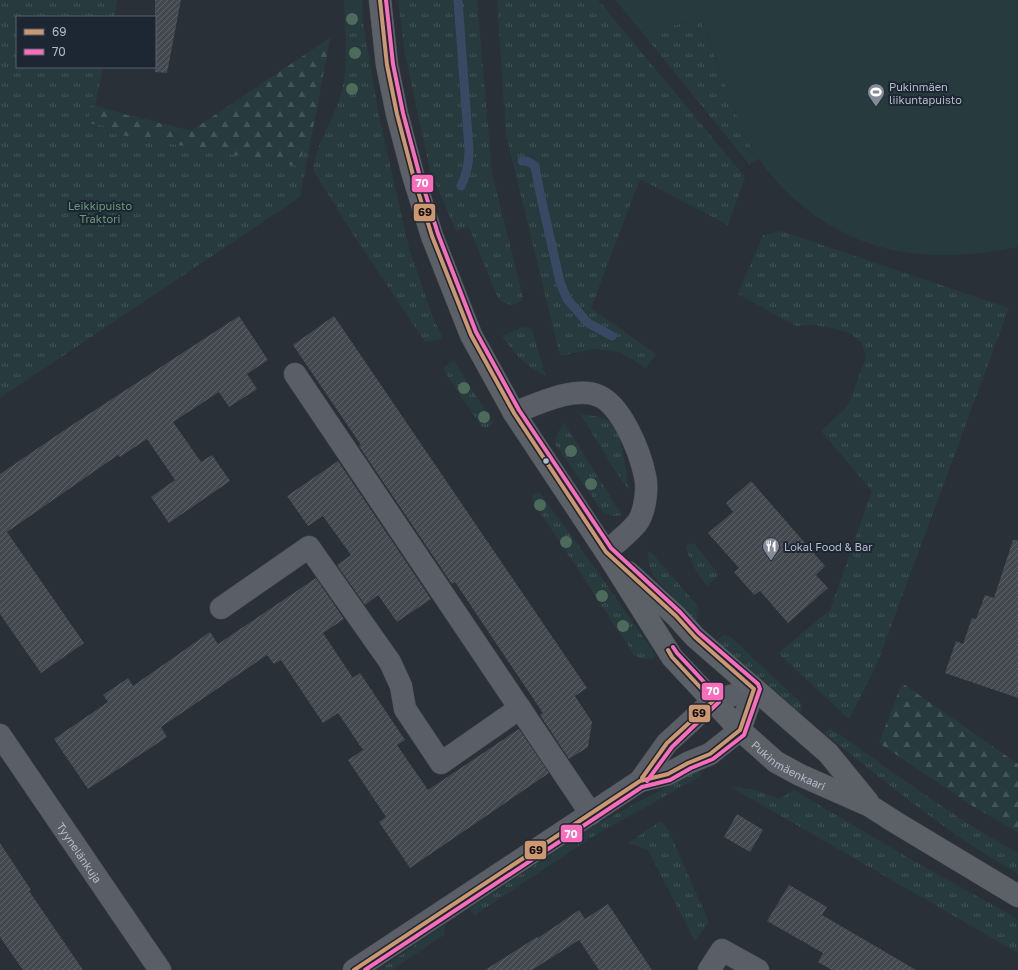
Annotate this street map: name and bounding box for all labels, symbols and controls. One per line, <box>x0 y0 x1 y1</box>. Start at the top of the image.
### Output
legend <box>16 16 156 68</box>
text: 69 <box>52 24 67 39</box>
text: 70 <box>52 44 66 59</box>
place label: Pukinmäen liikuntapuisto <box>889 80 962 106</box>
sports icon: Pukinmäen liikuntapuisto <box>866 82 886 107</box>
line badge: 70 <box>411 174 434 193</box>
text: 70 <box>415 176 429 189</box>
park label: Leikkipuisto Traktori <box>68 199 132 225</box>
line badge: 69 <box>413 203 436 222</box>
text: 69 <box>418 205 432 218</box>
unlabelled marker <box>541 456 551 466</box>
restaurant icon: Lokal Food & Bar <box>761 536 781 561</box>
place label: Lokal Food & Bar <box>784 540 873 553</box>
line badge: 70 <box>701 682 724 701</box>
text: 70 <box>706 684 720 697</box>
line badge: 69 <box>688 704 711 723</box>
text: 69 <box>692 706 706 719</box>
street label: Pukinmäenkaari <box>749 737 828 792</box>
street label: Tyynelänkuja <box>55 820 105 885</box>
line badge: 70 <box>560 824 583 843</box>
text: 70 <box>564 827 578 840</box>
line badge: 69 <box>524 840 547 860</box>
text: 69 <box>529 843 543 856</box>

